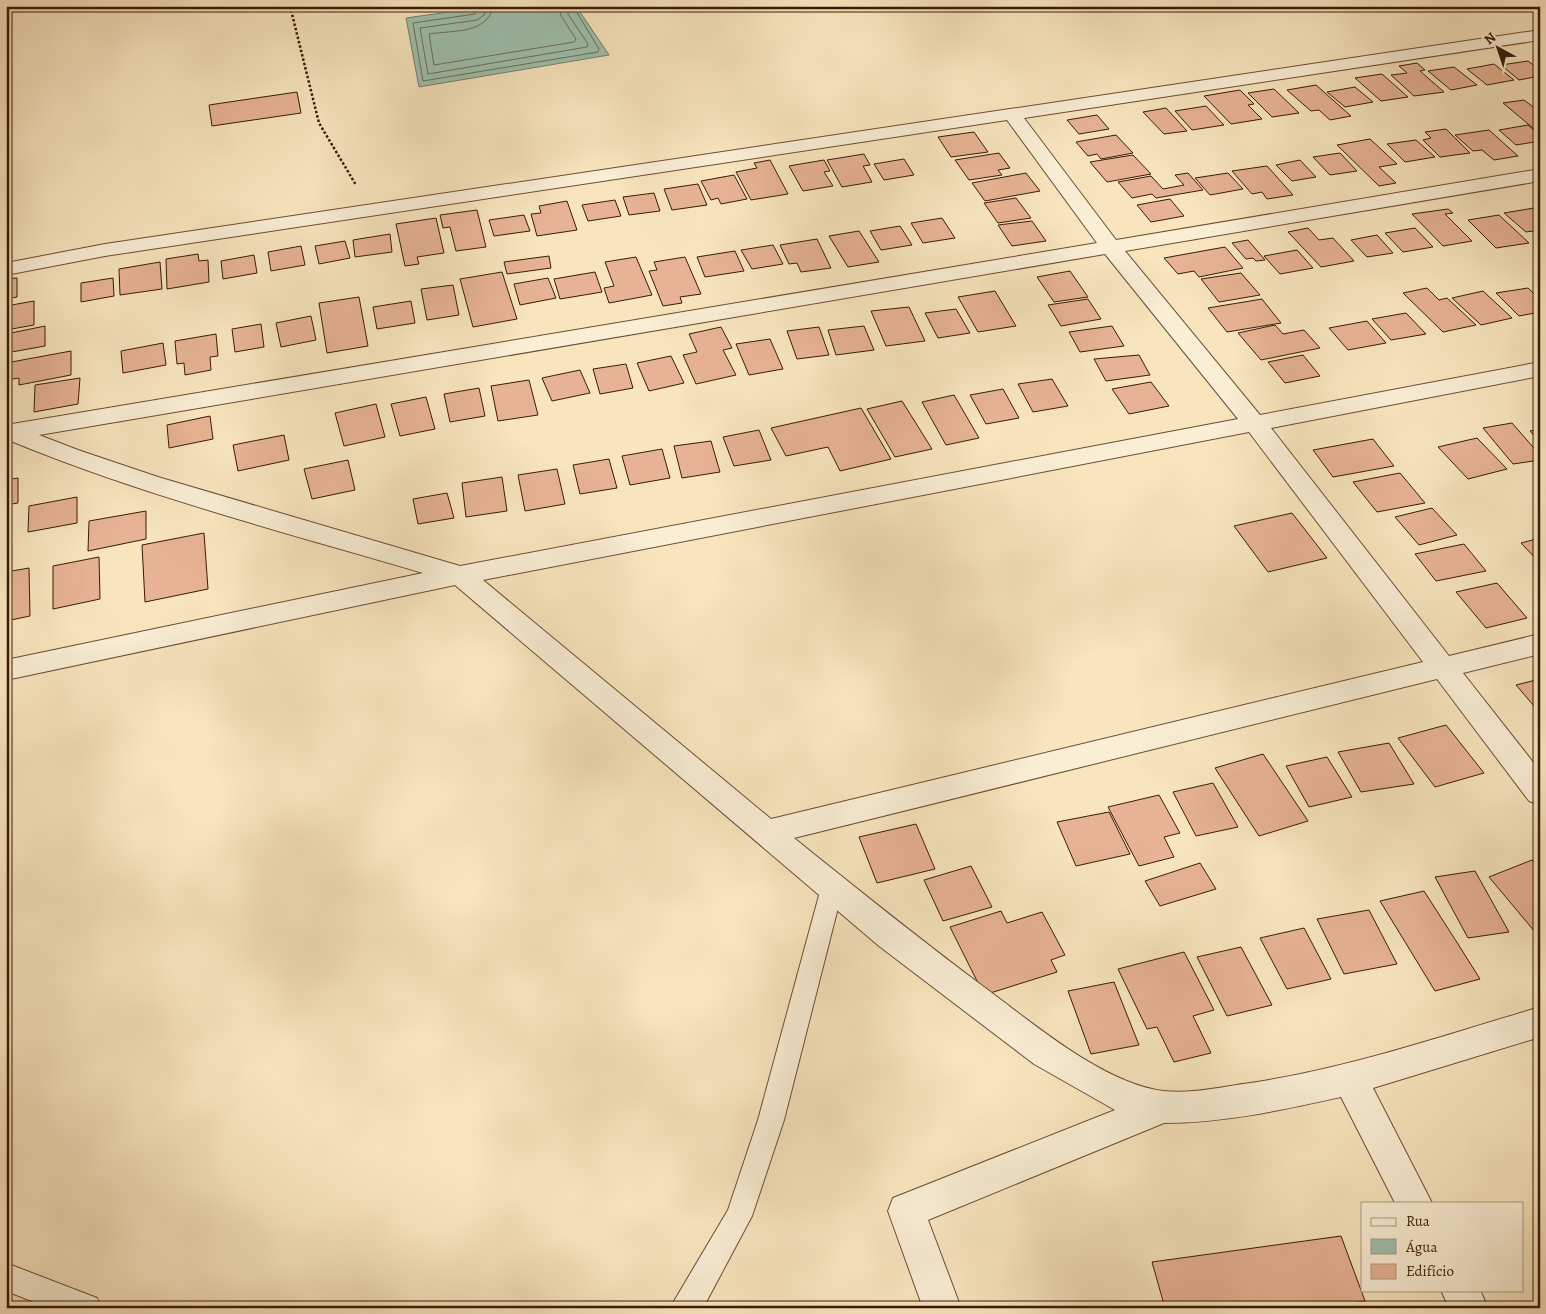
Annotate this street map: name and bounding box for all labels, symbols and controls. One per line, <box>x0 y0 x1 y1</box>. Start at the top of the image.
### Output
north arrow <box>1474 22 1524 72</box>
text: N <box>1480 28 1500 49</box>
legend <box>1361 1202 1524 1292</box>
text: Rua <box>1406 1211 1430 1231</box>
text: Água <box>1405 1237 1437 1257</box>
text: Edifício <box>1406 1261 1454 1281</box>

